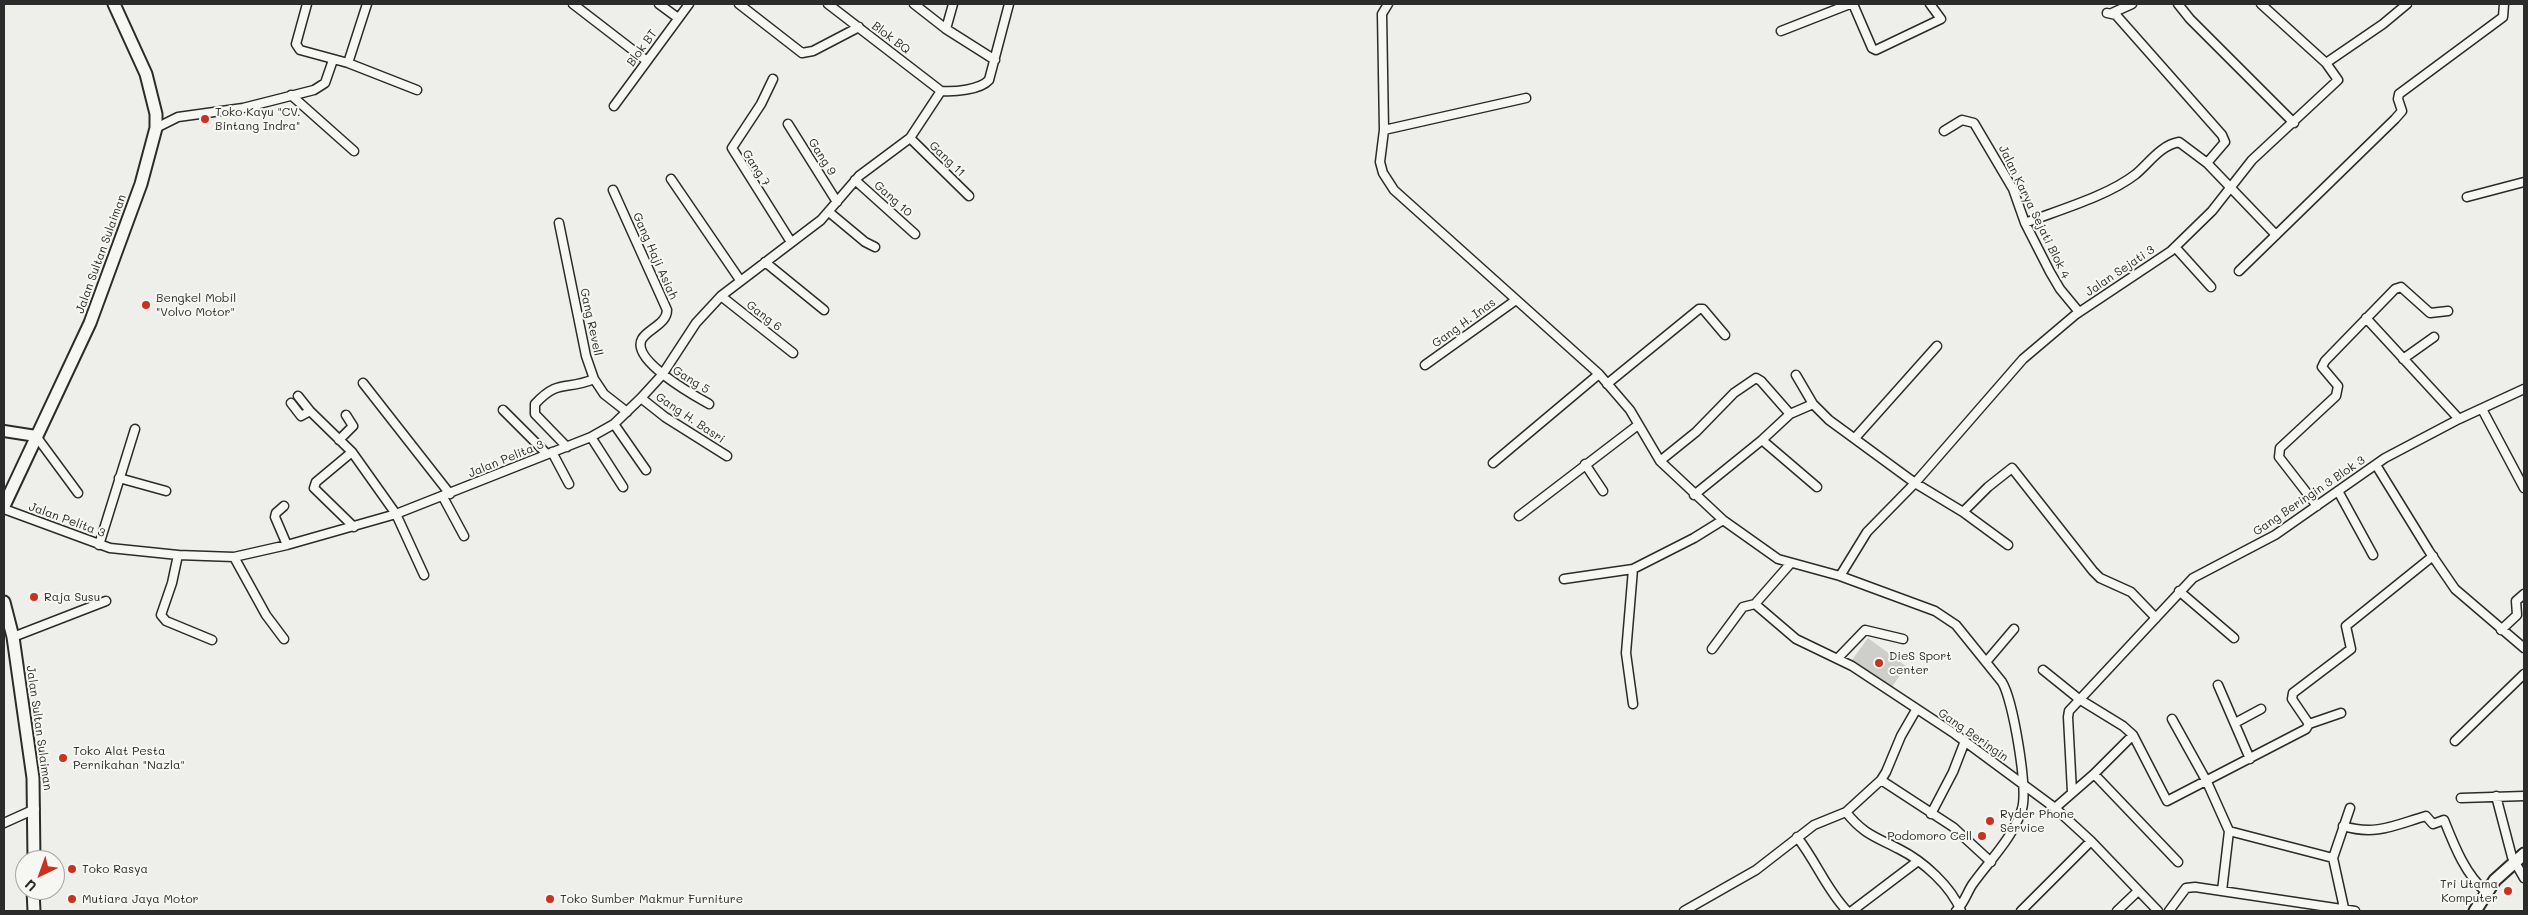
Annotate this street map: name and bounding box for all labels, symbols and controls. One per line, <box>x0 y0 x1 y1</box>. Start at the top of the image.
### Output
street label: Blok BQ <box>869 19 913 57</box>
street label: Blok BT <box>624 27 660 69</box>
place label: Toko Kayu "CV. Bintang Indra" <box>215 105 300 133</box>
marker: Toko Kayu "CV. Bintang Indra" <box>199 113 211 125</box>
street label: Gang 9 <box>805 136 839 178</box>
street label: Gang 11 <box>926 138 968 180</box>
street label: Jalan Karya Sejati Blok 4 <box>1995 143 2073 281</box>
street label: Gang 7 <box>739 147 773 189</box>
street label: Gang 10 <box>871 178 915 220</box>
street label: Jalan Sultan Sulaiman <box>73 192 129 316</box>
street label: Gang Haji Asiah <box>629 210 681 302</box>
street label: Jalan Sejati 3 <box>2083 243 2157 299</box>
street label: Gang Revell <box>577 287 605 357</box>
place label: Bengkel Mobil "Volvo Motor" <box>156 291 236 319</box>
street label: Gang H. Inas <box>1429 295 1499 351</box>
street label: Gang 6 <box>743 298 785 334</box>
marker: Bengkel Mobil "Volvo Motor" <box>140 299 152 311</box>
street label: Gang 5 <box>670 363 712 397</box>
street label: Gang H. Basri <box>653 390 727 446</box>
street label: Jalan Pelita 3 <box>466 437 546 481</box>
street label: Gang Beringin 3 Blok 3 <box>2250 453 2368 539</box>
street label: Jalan Pelita 3 <box>27 500 107 540</box>
place label: Raja Susu <box>44 590 100 604</box>
marker: Raja Susu <box>28 591 40 603</box>
place label: DieS Sport center <box>1889 649 1952 677</box>
marker: DieS Sport center <box>1873 657 1885 669</box>
street label: Jalan Sultan Sulaiman <box>23 665 55 791</box>
street label: Gang Beringin <box>1935 705 2011 765</box>
place label: Toko Alat Pesta Pernikahan "Nazla" <box>73 744 185 772</box>
marker: Toko Alat Pesta Pernikahan "Nazla" <box>57 752 69 764</box>
place label: Ryder Phone Service <box>2000 807 2074 835</box>
marker: Ryder Phone Service <box>1984 815 1996 827</box>
place label: Podomoro Cell <box>1887 829 1972 843</box>
marker: Podomoro Cell <box>1976 830 1988 842</box>
north arrow <box>15 850 65 900</box>
place label: Toko Rasya <box>82 862 148 876</box>
marker: Toko Rasya <box>66 863 78 875</box>
text: U <box>20 875 40 896</box>
place label: Tri Utama Komputer <box>2440 877 2498 905</box>
marker: Tri Utama Komputer <box>2502 885 2514 897</box>
place label: Mutiara Jaya Motor <box>82 892 199 906</box>
place label: Toko Sumber Makmur Furniture <box>560 892 743 906</box>
marker: Mutiara Jaya Motor <box>66 893 78 905</box>
marker: Toko Sumber Makmur Furniture <box>544 893 556 905</box>

